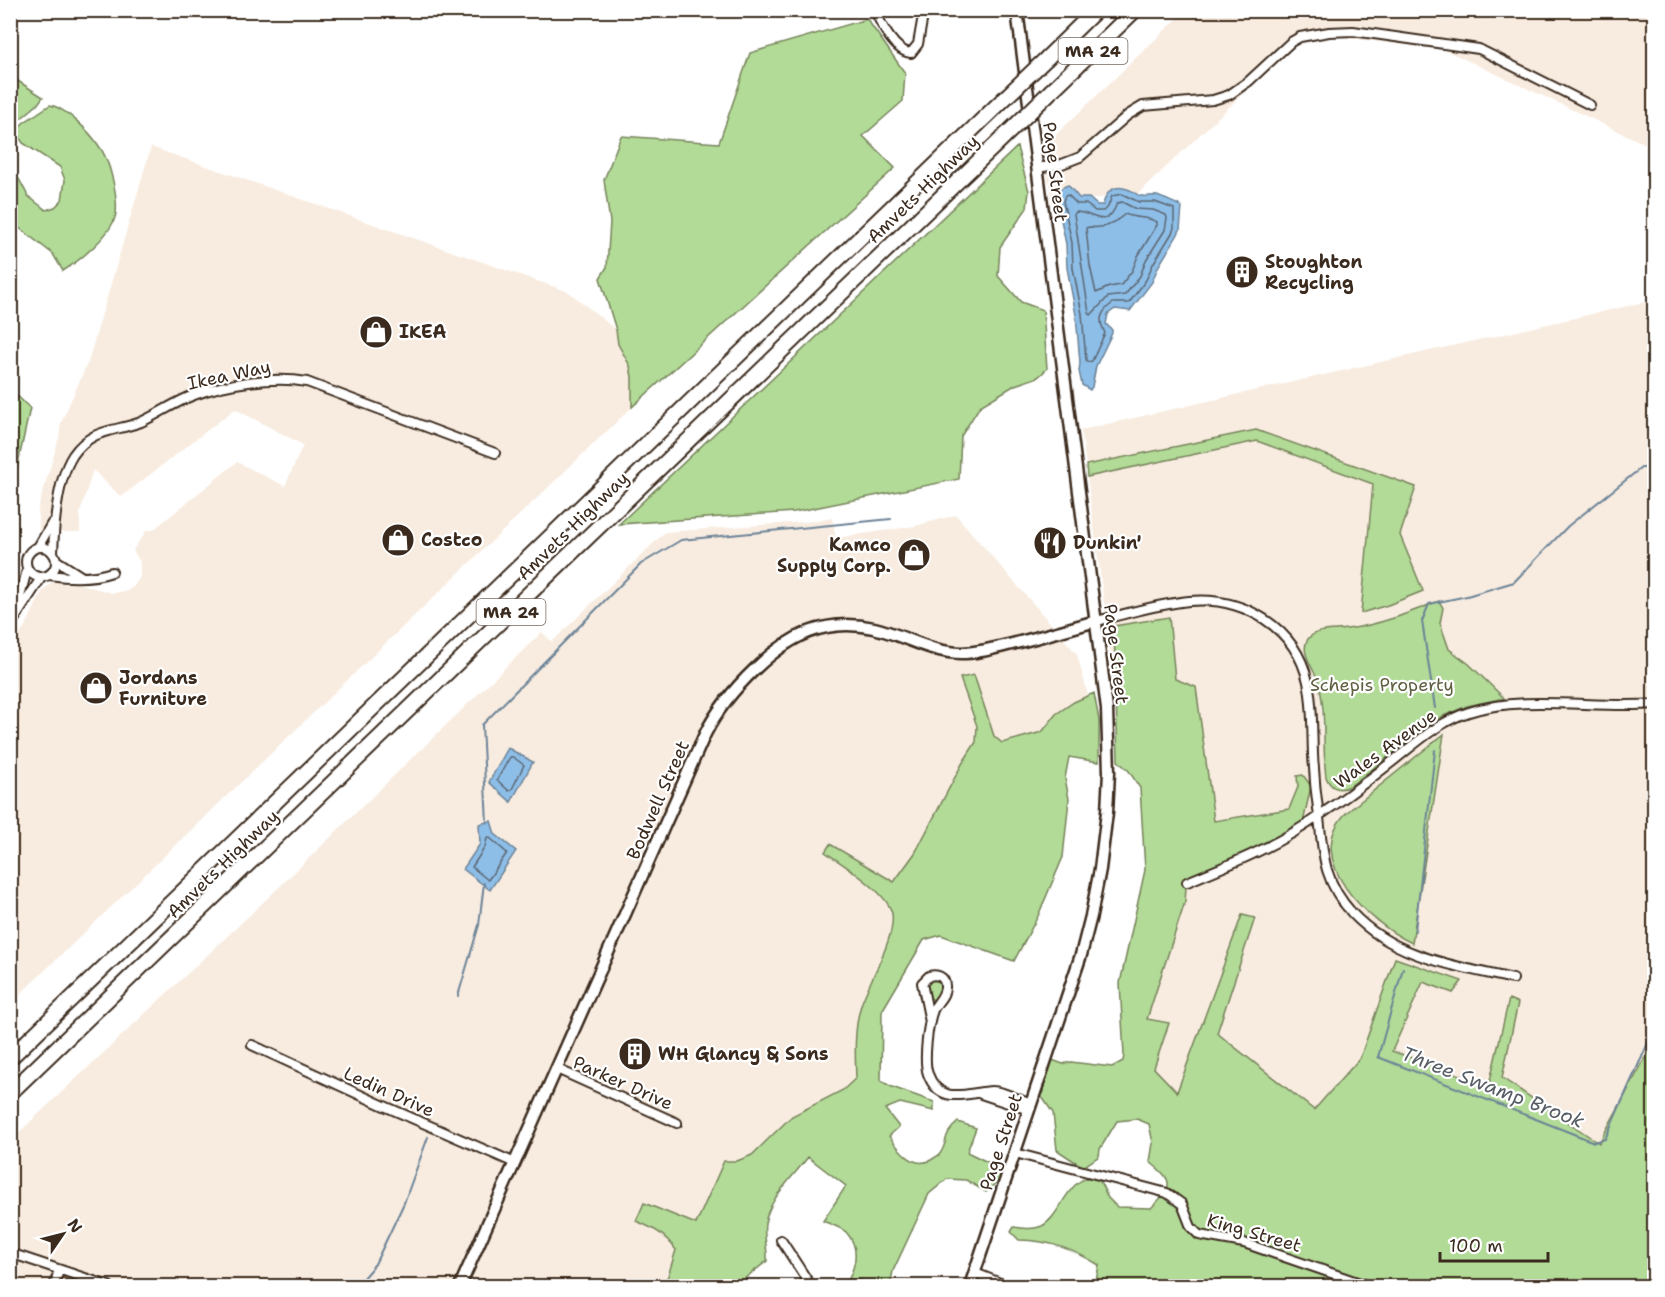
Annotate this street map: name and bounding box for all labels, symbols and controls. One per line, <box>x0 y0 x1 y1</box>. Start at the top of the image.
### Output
road number: MA 24 <box>1058 38 1128 64</box>
street label: Page Street <box>1037 121 1073 224</box>
street label: Amvets Highway <box>862 129 984 249</box>
place label: Stoughton Recycling <box>1265 250 1362 295</box>
building icon: Stoughton Recycling <box>1224 254 1260 290</box>
shop icon: IKEA <box>358 314 394 350</box>
place label: IKEA <box>399 320 446 344</box>
street label: Ikea Way <box>185 354 273 396</box>
street label: Amvets Highway <box>512 466 634 586</box>
shop icon: Costco <box>380 522 416 558</box>
restaurant icon: Dunkin' <box>1032 525 1068 561</box>
place label: Costco <box>421 528 482 552</box>
place label: Dunkin' <box>1073 531 1142 555</box>
place label: Kamco Supply Corp. <box>777 533 891 578</box>
shop icon: Kamco Supply Corp. <box>896 537 932 573</box>
road number: MA 24 <box>476 599 546 625</box>
street label: Page Street <box>1098 603 1134 706</box>
place label: Jordans Furniture <box>119 666 207 711</box>
shop icon: Jordans Furniture <box>78 670 114 706</box>
park label: Schepis Property <box>1310 673 1454 697</box>
street label: Wales Avenue <box>1329 704 1441 794</box>
street label: Bodwell Street <box>621 737 695 863</box>
street label: Amvets Highway <box>162 804 284 924</box>
building icon: WH Glancy & Sons <box>617 1036 653 1072</box>
water label: Three Swamp Brook <box>1398 1040 1589 1134</box>
place label: WH Glancy & Sons <box>658 1042 828 1066</box>
street label: Parker Drive <box>569 1050 677 1116</box>
street label: Ledin Drive <box>340 1061 438 1123</box>
street label: Page Street <box>974 1090 1028 1194</box>
north arrow <box>33 1204 93 1264</box>
street label: King Street <box>1204 1208 1304 1258</box>
text: N <box>63 1214 87 1237</box>
scale bar <box>1440 1225 1548 1263</box>
text: 100 m <box>1449 1234 1503 1258</box>

